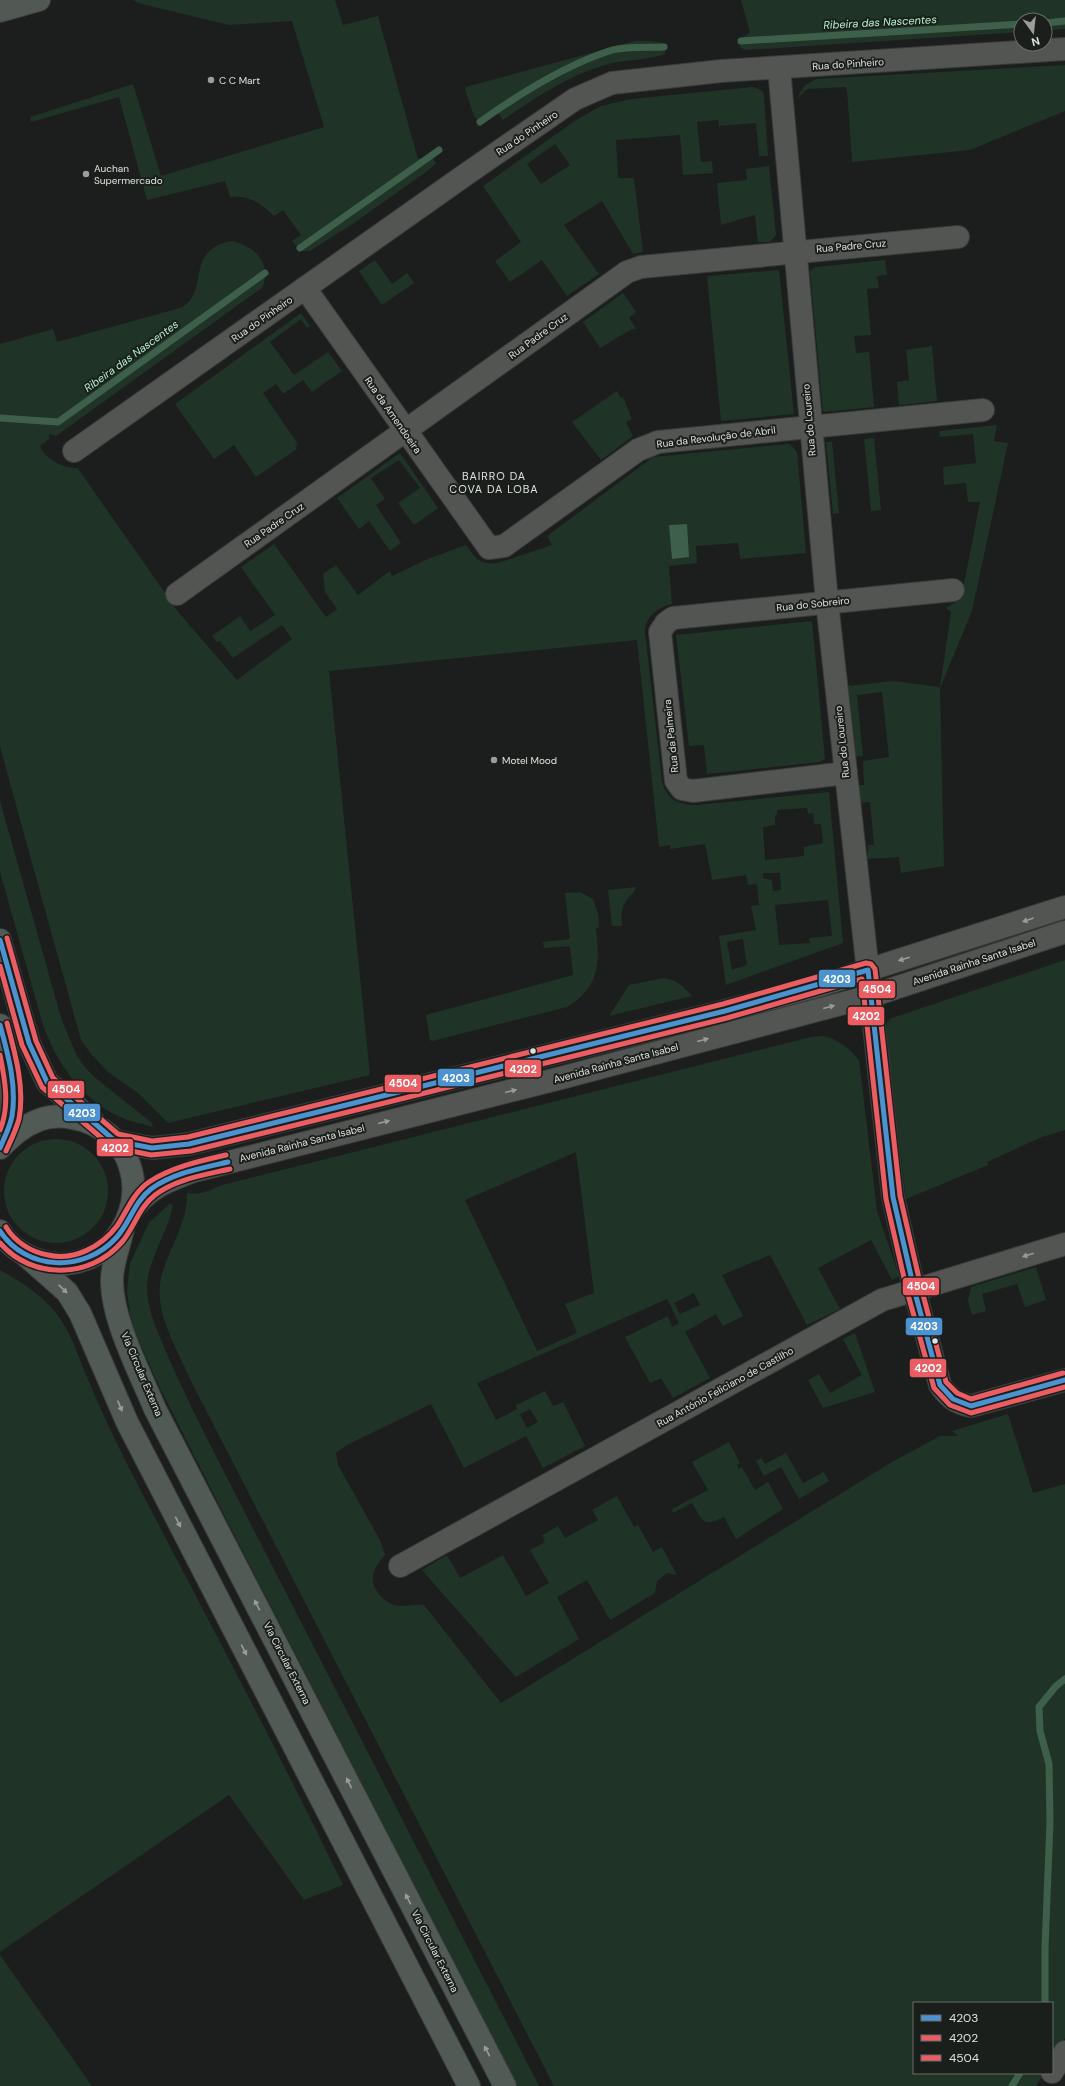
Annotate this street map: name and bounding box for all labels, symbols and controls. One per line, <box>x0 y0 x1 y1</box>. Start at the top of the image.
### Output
water label: Ribeira das Nascentes <box>823 12 938 32</box>
north arrow <box>1013 12 1053 52</box>
text: N <box>1030 34 1041 49</box>
street label: Rua do Pinheiro <box>812 55 884 73</box>
place label: C C Mart <box>219 74 260 87</box>
marker: C C Mart <box>206 75 216 85</box>
street label: Rua do Pinheiro <box>494 107 560 158</box>
place label: Auchan Supermercado <box>94 162 163 187</box>
marker: Auchan Supermercado <box>81 169 91 179</box>
street label: Rua Padre Cruz <box>816 236 887 256</box>
street label: Rua do Pinheiro <box>229 293 295 345</box>
street label: Rua Padre Cruz <box>506 310 571 362</box>
water label: Ribeira das Nascentes <box>81 317 181 395</box>
street label: Rua da Amendoeira <box>362 374 424 456</box>
street label: Rua do Loureiro <box>799 383 819 457</box>
street label: Rua da Revolução de Abril <box>656 423 776 451</box>
district label: BAIRRO DA COVA DA LOBA <box>449 469 539 496</box>
street label: Rua Padre Cruz <box>242 499 307 550</box>
street label: Rua do Sobreiro <box>776 594 850 614</box>
street label: Rua da Palmeira <box>661 699 681 773</box>
street label: Rua do Loureiro <box>832 705 852 779</box>
place label: Motel Mood <box>502 754 557 767</box>
marker: Motel Mood <box>489 755 499 765</box>
one-way arrow <box>1022 917 1034 923</box>
street label: Avenida Rainha Santa Isabel <box>911 936 1037 988</box>
one-way arrow <box>898 956 910 962</box>
line badge: 4203 <box>818 969 856 988</box>
text: 4203 <box>823 972 851 986</box>
line badge: 4504 <box>858 980 896 999</box>
text: 4504 <box>863 982 891 996</box>
one-way arrow <box>823 1004 835 1010</box>
line badge: 4202 <box>847 1006 885 1026</box>
text: 4202 <box>852 1009 880 1023</box>
one-way arrow <box>697 1037 709 1043</box>
street label: Avenida Rainha Santa Isabel <box>552 1040 680 1086</box>
unlabelled marker <box>528 1046 538 1056</box>
line badge: 4202 <box>504 1059 542 1078</box>
text: 4202 <box>509 1062 537 1076</box>
line badge: 4203 <box>437 1068 475 1087</box>
text: 4203 <box>442 1071 470 1085</box>
line badge: 4504 <box>384 1074 422 1093</box>
text: 4504 <box>389 1076 417 1090</box>
line badge: 4504 <box>47 1080 85 1099</box>
text: 4504 <box>52 1082 80 1096</box>
one-way arrow <box>504 1087 517 1093</box>
line badge: 4203 <box>63 1103 101 1122</box>
text: 4203 <box>68 1106 96 1120</box>
one-way arrow <box>378 1119 391 1125</box>
street label: Avenida Rainha Santa Isabel <box>238 1121 366 1165</box>
line badge: 4202 <box>96 1138 134 1157</box>
text: 4202 <box>101 1141 129 1155</box>
one-way arrow <box>1021 1252 1033 1258</box>
line badge: 4504 <box>902 1277 940 1296</box>
text: 4504 <box>907 1279 935 1293</box>
one-way arrow <box>58 1285 68 1294</box>
line badge: 4203 <box>905 1317 943 1336</box>
text: 4203 <box>910 1319 938 1333</box>
street label: Via Circular Externa <box>118 1330 166 1418</box>
unlabelled marker <box>930 1336 940 1346</box>
street label: Rua António Feliciano de Castilho <box>654 1344 796 1430</box>
line badge: 4202 <box>909 1358 947 1378</box>
text: 4202 <box>914 1361 942 1375</box>
one-way arrow <box>117 1400 123 1412</box>
one-way arrow <box>175 1516 181 1528</box>
one-way arrow <box>254 1600 260 1611</box>
street label: Via Circular Externa <box>261 1620 313 1706</box>
one-way arrow <box>241 1644 247 1656</box>
one-way arrow <box>345 1777 352 1789</box>
one-way arrow <box>405 1893 412 1904</box>
street label: Via Circular Externa <box>409 1908 461 1994</box>
legend <box>913 2002 1053 2074</box>
text: 4203 <box>949 2010 978 2026</box>
text: 4202 <box>949 2030 978 2046</box>
one-way arrow <box>484 2046 490 2057</box>
text: 4504 <box>949 2050 979 2066</box>

